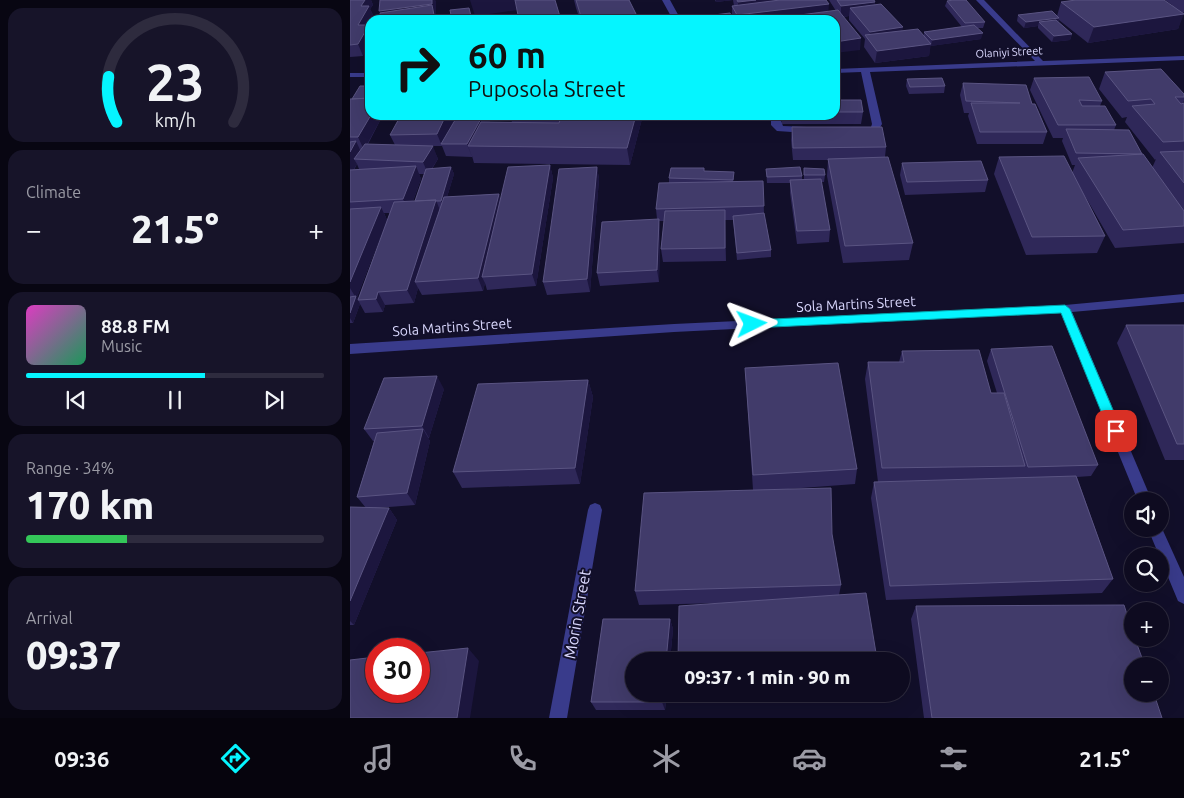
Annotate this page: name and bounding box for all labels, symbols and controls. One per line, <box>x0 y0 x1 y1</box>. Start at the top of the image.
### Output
icon: right <box>385 35 450 100</box>
text: 60 m <box>468 35 546 75</box>
street label: Olaniyi Street <box>975 44 1044 60</box>
text: 23 <box>146 53 204 111</box>
text: Puposola Street <box>468 76 625 101</box>
text: km/h <box>154 110 196 130</box>
text: Climate <box>26 183 81 201</box>
text: 21.5° <box>131 208 219 250</box>
text: − <box>26 214 42 245</box>
text: + <box>308 214 324 245</box>
street label: Sola Martins Street <box>796 293 917 315</box>
position arrow <box>725 297 777 349</box>
text: 88.8 FM <box>101 315 170 337</box>
street label: Sola Martins Street <box>392 315 513 339</box>
text: Music <box>101 337 142 355</box>
icon: previous <box>62 386 90 414</box>
icon: pause <box>161 386 189 414</box>
icon: next <box>260 386 288 414</box>
pin <box>1095 410 1137 452</box>
icon: arrive <box>1102 417 1130 445</box>
text: Range · 34% <box>26 459 114 477</box>
text: 170 km <box>26 484 154 526</box>
map controls <box>1124 492 1169 702</box>
button: sound <box>1124 492 1169 537</box>
button: search <box>1124 547 1169 592</box>
street label: Morin Street <box>560 567 594 660</box>
button: + <box>1124 602 1169 647</box>
text: Arrival <box>26 609 73 627</box>
text: 09:37 <box>26 634 121 676</box>
speed limit sign: 30 <box>365 638 430 703</box>
button: − <box>1124 657 1169 702</box>
text: 09:37 · 1 min · 90 m <box>685 666 850 688</box>
icon: directions <box>218 741 253 776</box>
icon: music <box>361 741 396 776</box>
icon: phone <box>505 741 540 776</box>
icon: climate <box>649 741 684 776</box>
icon: car <box>792 741 827 776</box>
icon: filters <box>936 741 971 776</box>
text: 09:36 <box>54 746 109 771</box>
text: 21.5° <box>1079 746 1130 771</box>

